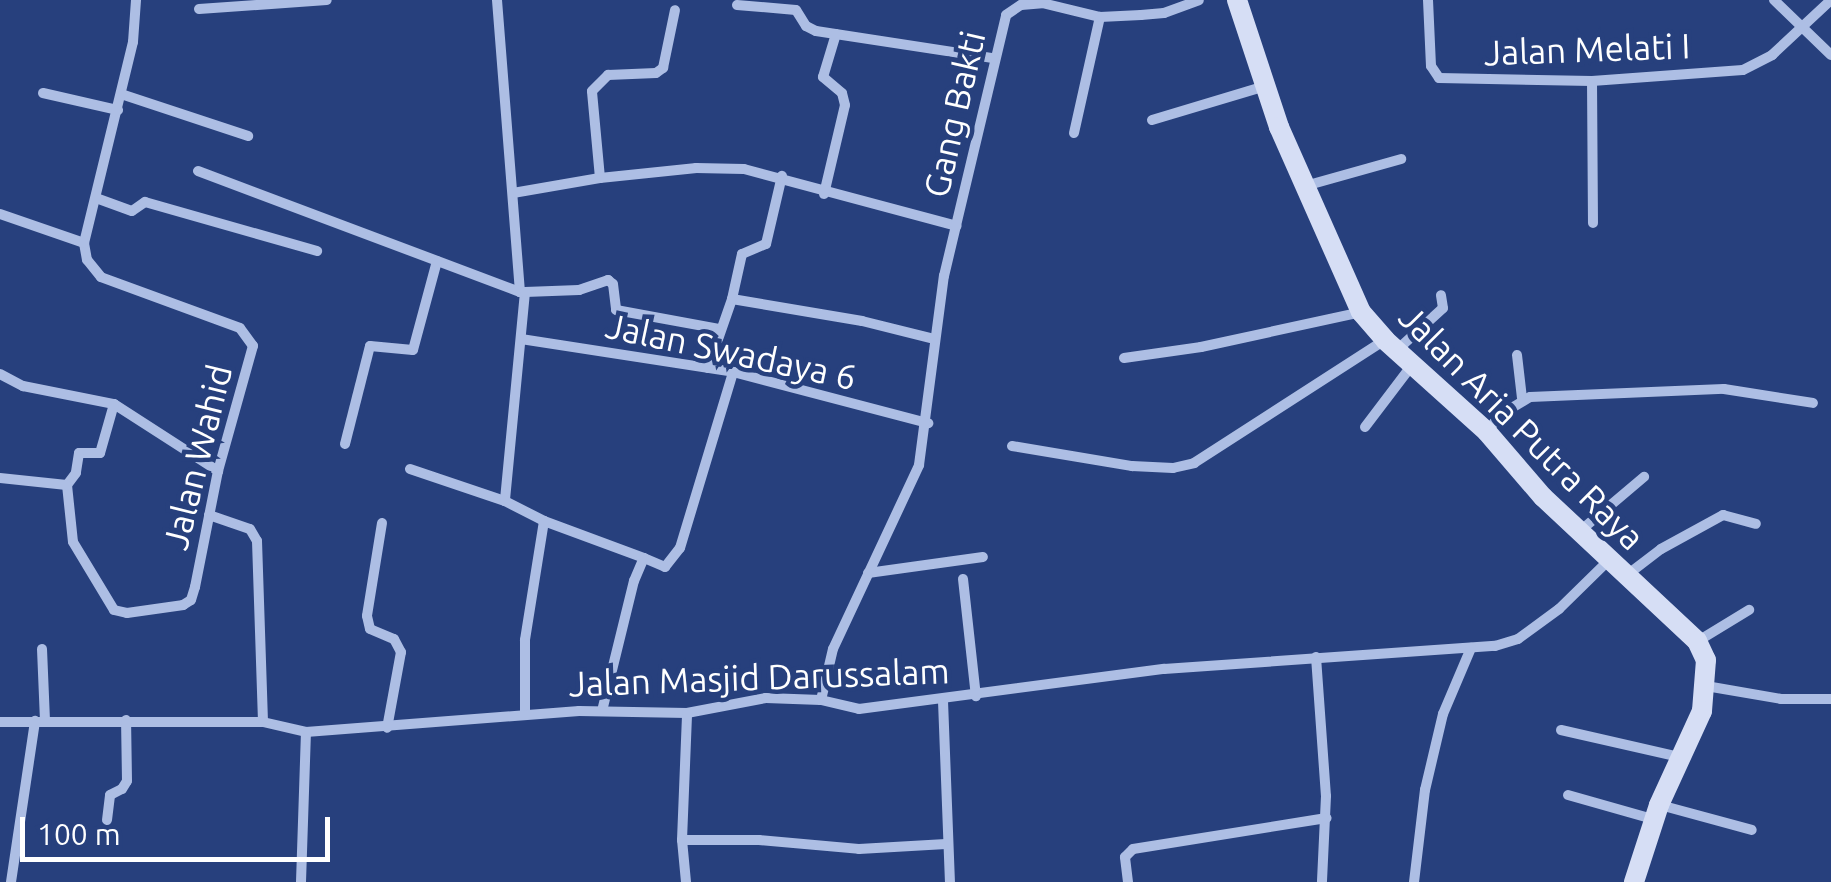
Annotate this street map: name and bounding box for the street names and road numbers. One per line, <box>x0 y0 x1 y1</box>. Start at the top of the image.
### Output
street label: Jalan Melati I <box>1483 24 1691 74</box>
street label: Gang Bakti <box>914 27 994 201</box>
street label: Jalan Aria Putra Raya <box>1391 296 1653 558</box>
street label: Jalan Swadaya 6 <box>602 304 860 398</box>
street label: Jalan Wahid <box>154 360 240 554</box>
street label: Jalan Masjid Darussalam <box>568 649 950 705</box>

